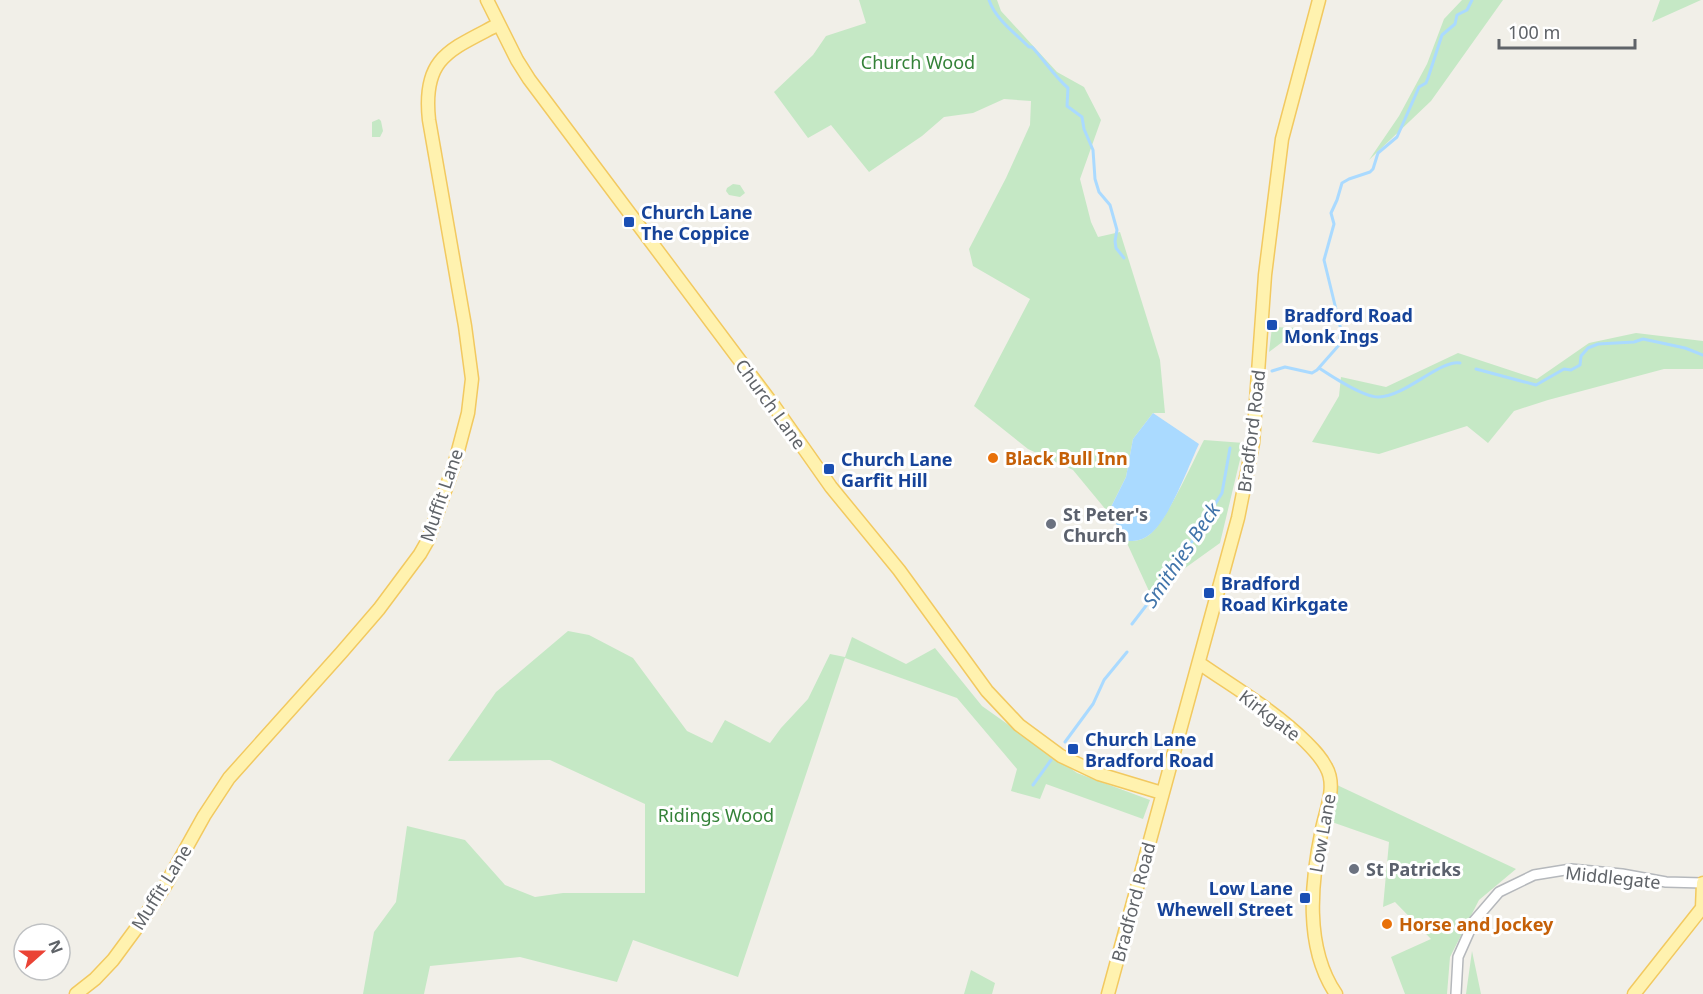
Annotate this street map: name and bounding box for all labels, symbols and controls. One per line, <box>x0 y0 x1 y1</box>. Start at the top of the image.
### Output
scale bar <box>1499 12 1636 50</box>
text: 100 m <box>1508 20 1560 44</box>
park label: Church Wood <box>861 50 975 74</box>
place label: Church Lane The Coppice <box>641 200 753 245</box>
marker: Church Lane The Coppice <box>622 215 636 229</box>
place label: Bradford Road Monk Ings <box>1284 303 1413 348</box>
marker: Bradford Road Monk Ings <box>1265 318 1279 332</box>
street label: Church Lane <box>730 354 812 454</box>
street label: Bradford Road <box>1232 368 1270 494</box>
street label: Muffit Lane <box>414 445 468 545</box>
place label: Black Bull Inn <box>1005 446 1128 470</box>
place label: Church Lane Garfit Hill <box>841 447 953 492</box>
marker: Black Bull Inn <box>986 451 1000 465</box>
marker: Church Lane Garfit Hill <box>822 462 836 476</box>
water label: Smithies Beck <box>1136 496 1227 613</box>
place label: St Peter's Church <box>1063 502 1148 547</box>
marker: St Peter's Church <box>1044 517 1058 531</box>
place label: Bradford Road Kirkgate <box>1221 571 1348 616</box>
marker: Bradford Road Kirkgate <box>1202 586 1216 600</box>
street label: Kirkgate <box>1235 684 1305 746</box>
place label: Church Lane Bradford Road <box>1085 727 1214 772</box>
marker: Church Lane Bradford Road <box>1066 742 1080 756</box>
street label: Low Lane <box>1303 792 1341 874</box>
park label: Ridings Wood <box>658 803 774 827</box>
street label: Bradford Road <box>1105 839 1161 965</box>
street label: Muffit Lane <box>125 840 197 934</box>
place label: St Patricks <box>1366 857 1461 881</box>
street label: Middlegate <box>1564 860 1662 894</box>
marker: St Patricks <box>1347 862 1361 876</box>
place label: Low Lane Whewell Street <box>1157 876 1293 921</box>
marker: Low Lane Whewell Street <box>1298 891 1312 905</box>
place label: Horse and Jockey <box>1399 912 1554 936</box>
marker: Horse and Jockey <box>1380 917 1394 931</box>
north arrow <box>12 922 72 982</box>
text: N <box>43 937 69 957</box>

